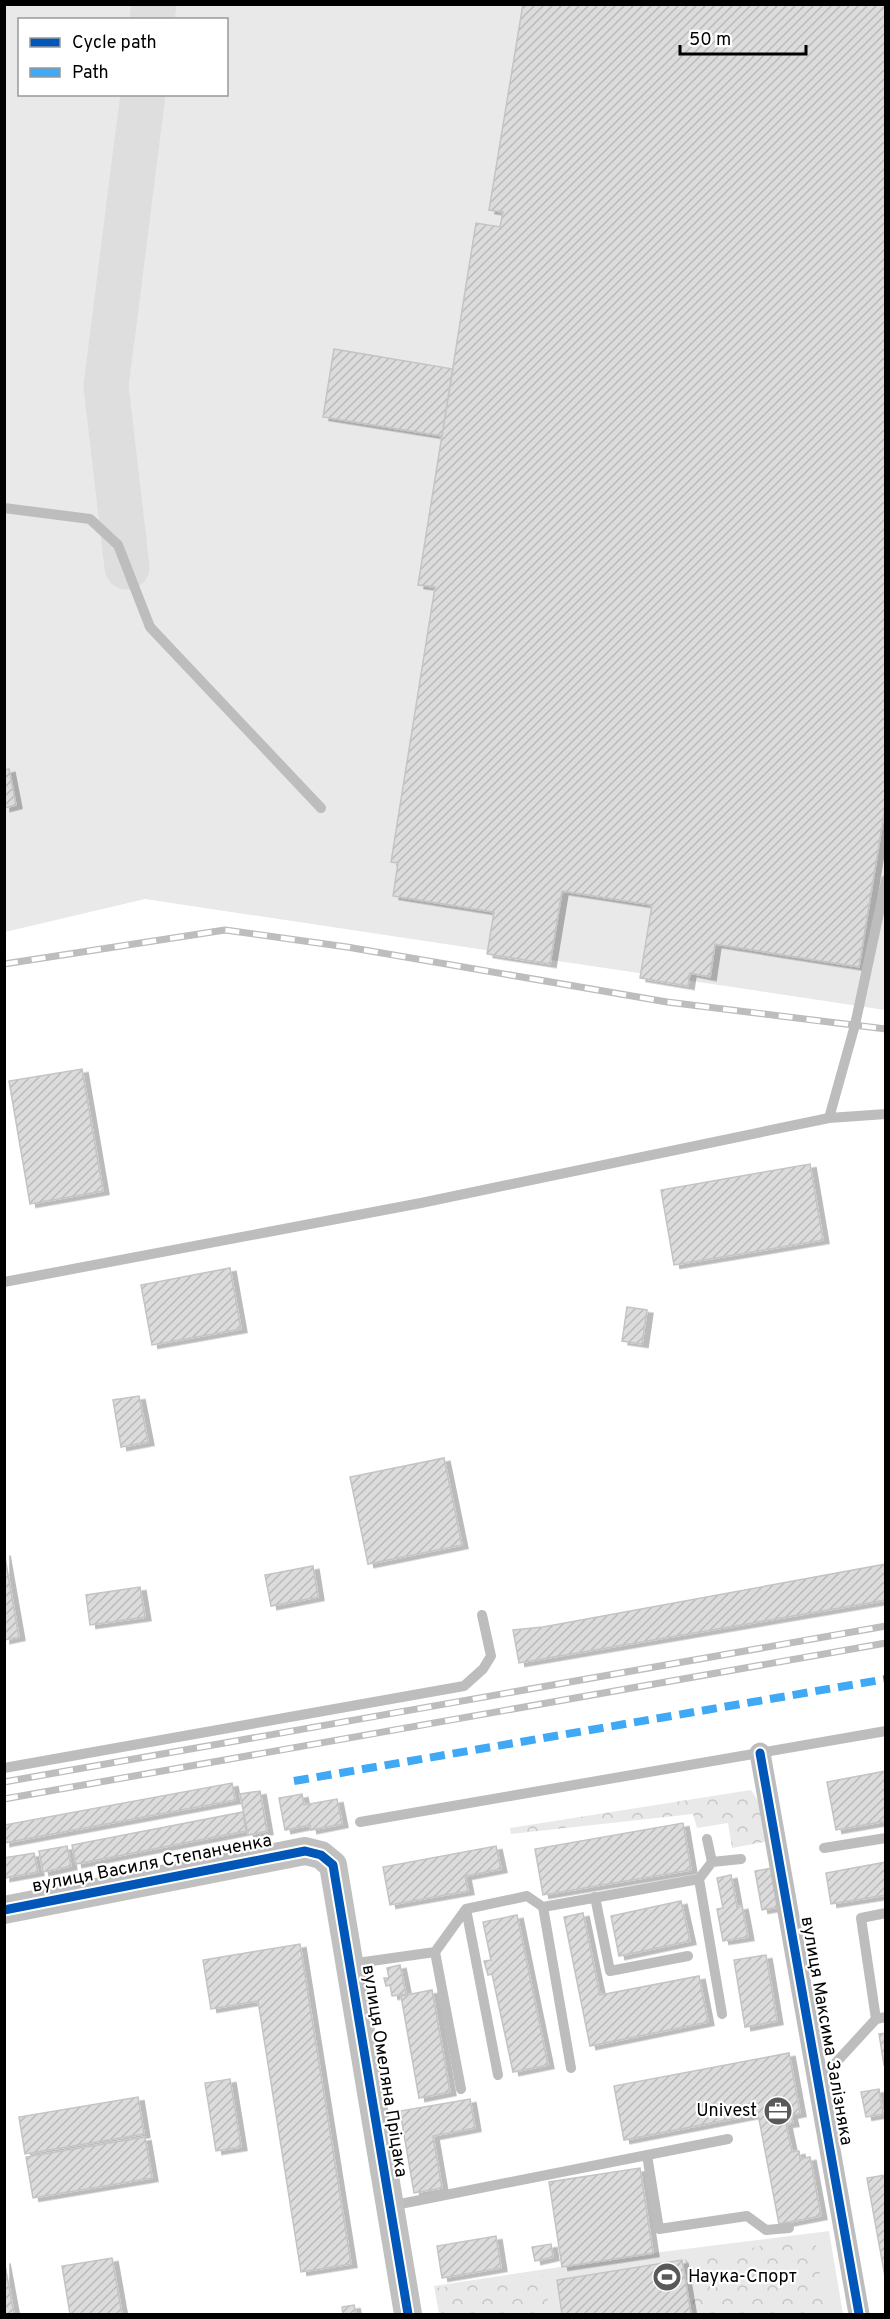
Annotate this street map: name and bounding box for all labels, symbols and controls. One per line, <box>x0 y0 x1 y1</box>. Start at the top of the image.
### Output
legend <box>18 18 228 96</box>
scale bar <box>680 18 806 56</box>
text: 50 m <box>689 29 731 52</box>
text: Cycle path <box>72 32 157 55</box>
text: Path <box>72 62 109 85</box>
street label: вулиця Василя Степанченка <box>30 1829 274 1899</box>
street label: вулиця Максима Залізняка <box>795 1915 857 2147</box>
street label: вулиця Омеляна Пріцака <box>356 1963 412 2179</box>
office icon: Univest <box>762 2095 794 2127</box>
place label: Univest <box>696 2100 757 2123</box>
sports icon: Наука-Спорт <box>651 2261 683 2293</box>
place label: Наука-Спорт <box>688 2266 797 2289</box>

